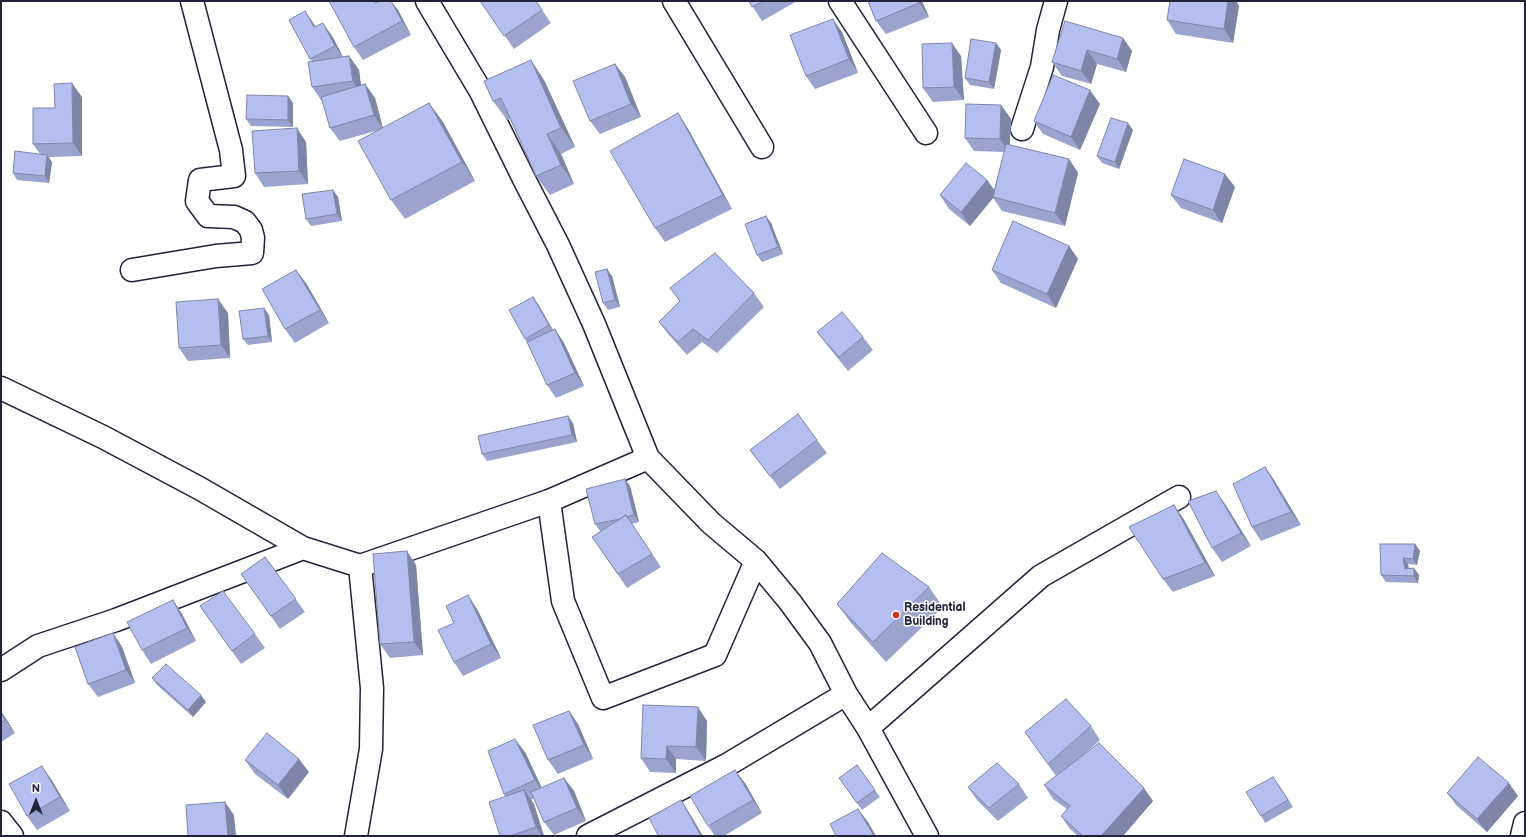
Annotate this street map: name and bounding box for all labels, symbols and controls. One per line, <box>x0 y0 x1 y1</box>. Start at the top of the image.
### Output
place label: Residential Building <box>904 601 965 629</box>
marker: Residential Building <box>891 610 901 620</box>
north arrow <box>16 781 56 821</box>
text: N <box>32 782 40 795</box>

